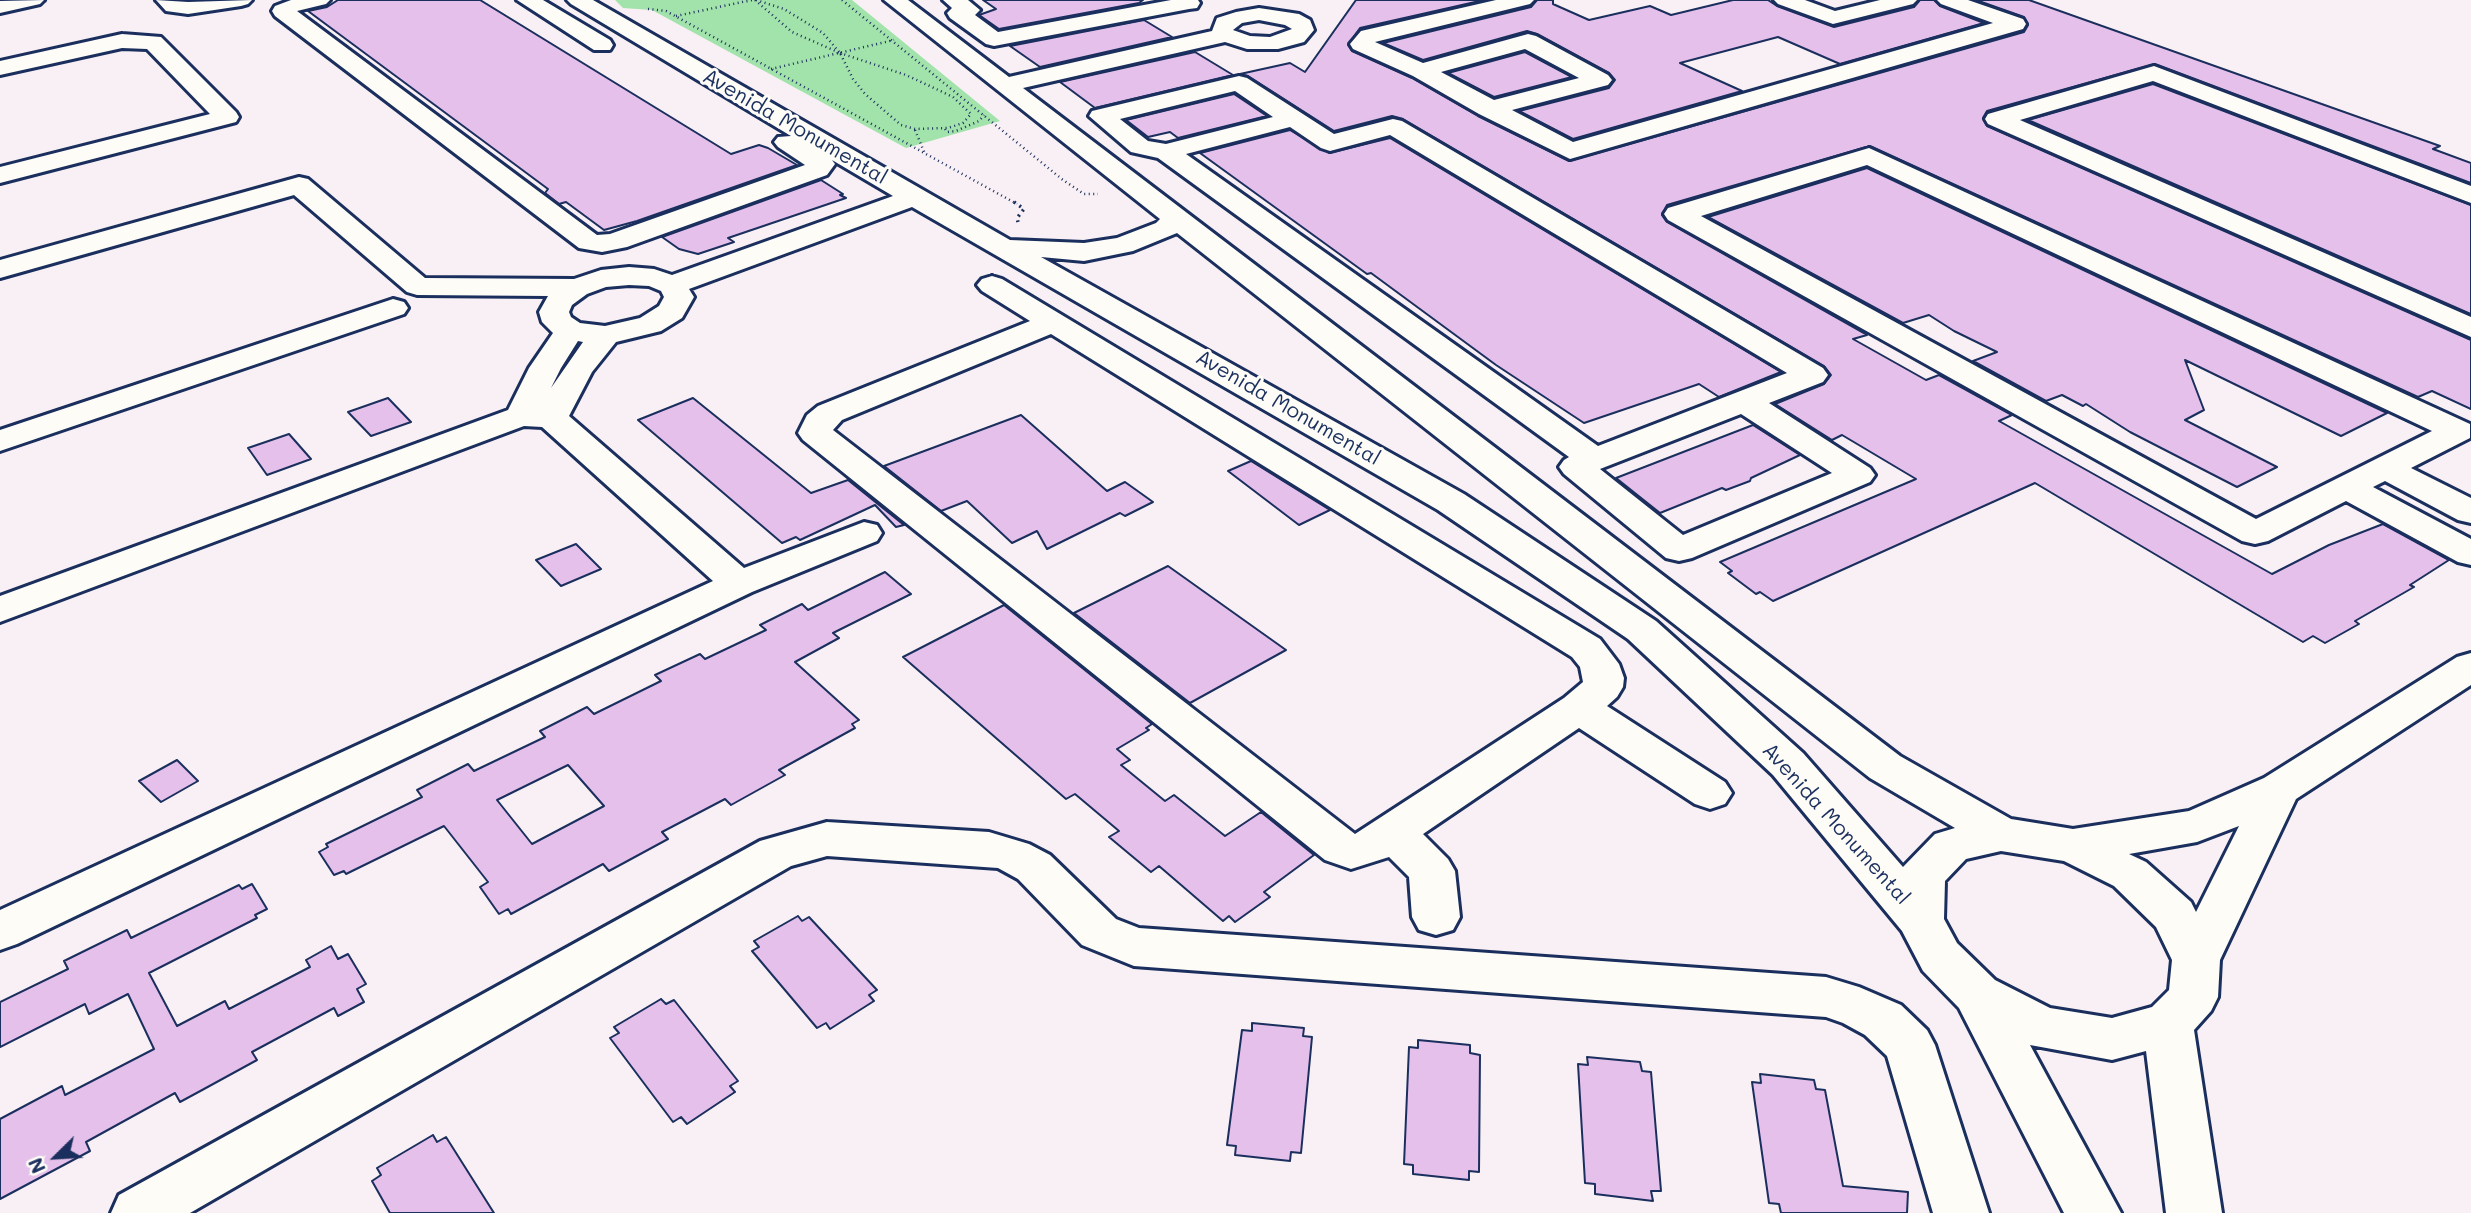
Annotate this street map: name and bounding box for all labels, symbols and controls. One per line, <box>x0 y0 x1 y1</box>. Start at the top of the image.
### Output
street label: Avenida Monumental <box>698 64 892 190</box>
street label: Avenida Monumental <box>1191 345 1385 471</box>
street label: Avenida Monumental <box>1757 738 1915 910</box>
north arrow <box>21 1122 91 1192</box>
text: N <box>22 1154 51 1177</box>

